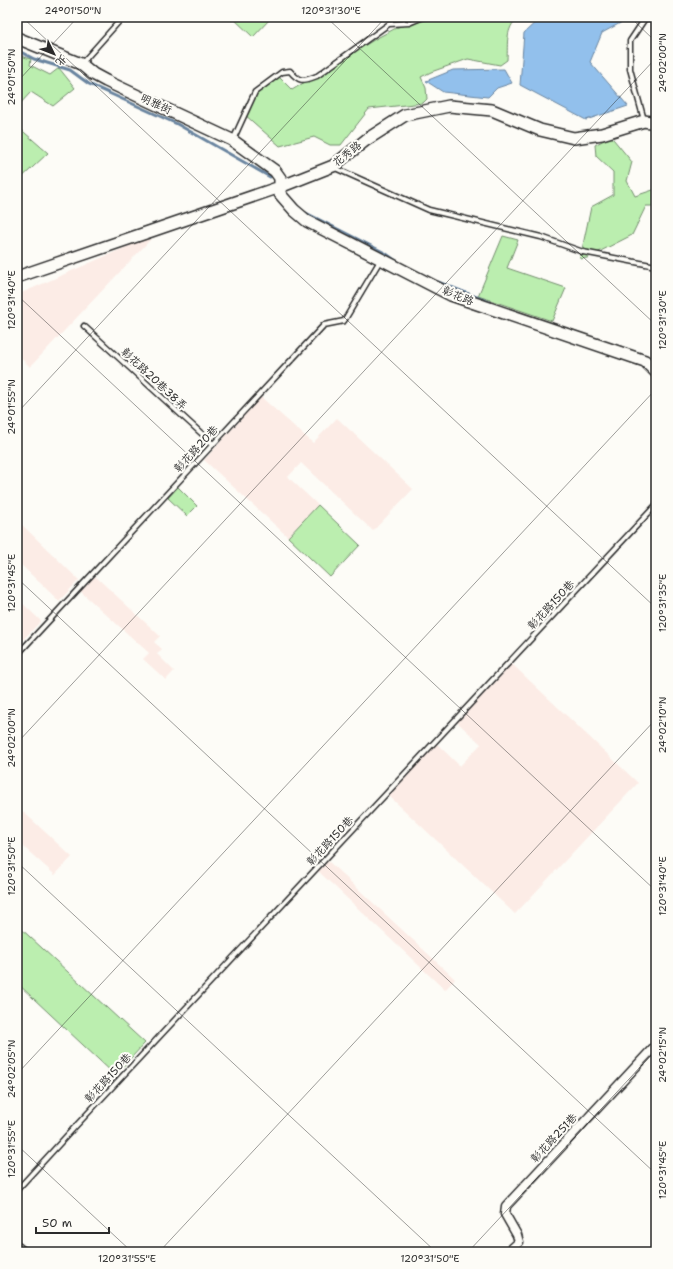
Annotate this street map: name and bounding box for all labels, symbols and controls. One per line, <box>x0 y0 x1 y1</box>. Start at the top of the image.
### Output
text: 24°01'50"N <box>45 4 101 17</box>
text: 120°31'30"E <box>301 4 361 17</box>
text: 24°02'00"N <box>656 33 669 93</box>
north arrow <box>34 34 74 74</box>
text: 24°01'50"N <box>5 49 18 105</box>
text: 北 <box>52 51 70 70</box>
street label: 明雅街 <box>138 90 175 118</box>
street label: 花秀路 <box>329 138 365 170</box>
text: 120°31'40"E <box>5 270 18 330</box>
street label: 彰花路 <box>440 283 476 309</box>
text: 120°31'30"E <box>656 290 669 350</box>
street label: 彰花路20巷38弄 <box>118 344 190 414</box>
text: 24°01'55"N <box>5 379 18 435</box>
street label: 彰花路20巷 <box>170 422 222 476</box>
text: 120°31'45"E <box>5 554 18 612</box>
text: 120°31'35"E <box>656 574 669 632</box>
street label: 彰花路150巷 <box>524 577 578 633</box>
text: 24°02'10"N <box>656 697 669 753</box>
text: 24°02'00"N <box>5 708 18 768</box>
street label: 彰花路150巷 <box>303 813 357 869</box>
text: 120°31'50"E <box>5 836 18 896</box>
text: 120°31'40"E <box>656 856 669 916</box>
text: 24°02'15"N <box>656 1027 669 1083</box>
text: 24°02'05"N <box>5 1040 18 1098</box>
street label: 彰花路150巷 <box>81 1050 135 1106</box>
street label: 彰花路251巷 <box>527 1110 581 1166</box>
text: 120°31'55"E <box>5 1120 18 1178</box>
text: 120°31'45"E <box>656 1141 669 1199</box>
scale bar <box>36 1209 109 1235</box>
text: 50 m <box>42 1215 72 1231</box>
text: 120°31'55"E <box>98 1252 156 1265</box>
text: 120°31'50"E <box>400 1252 460 1265</box>

